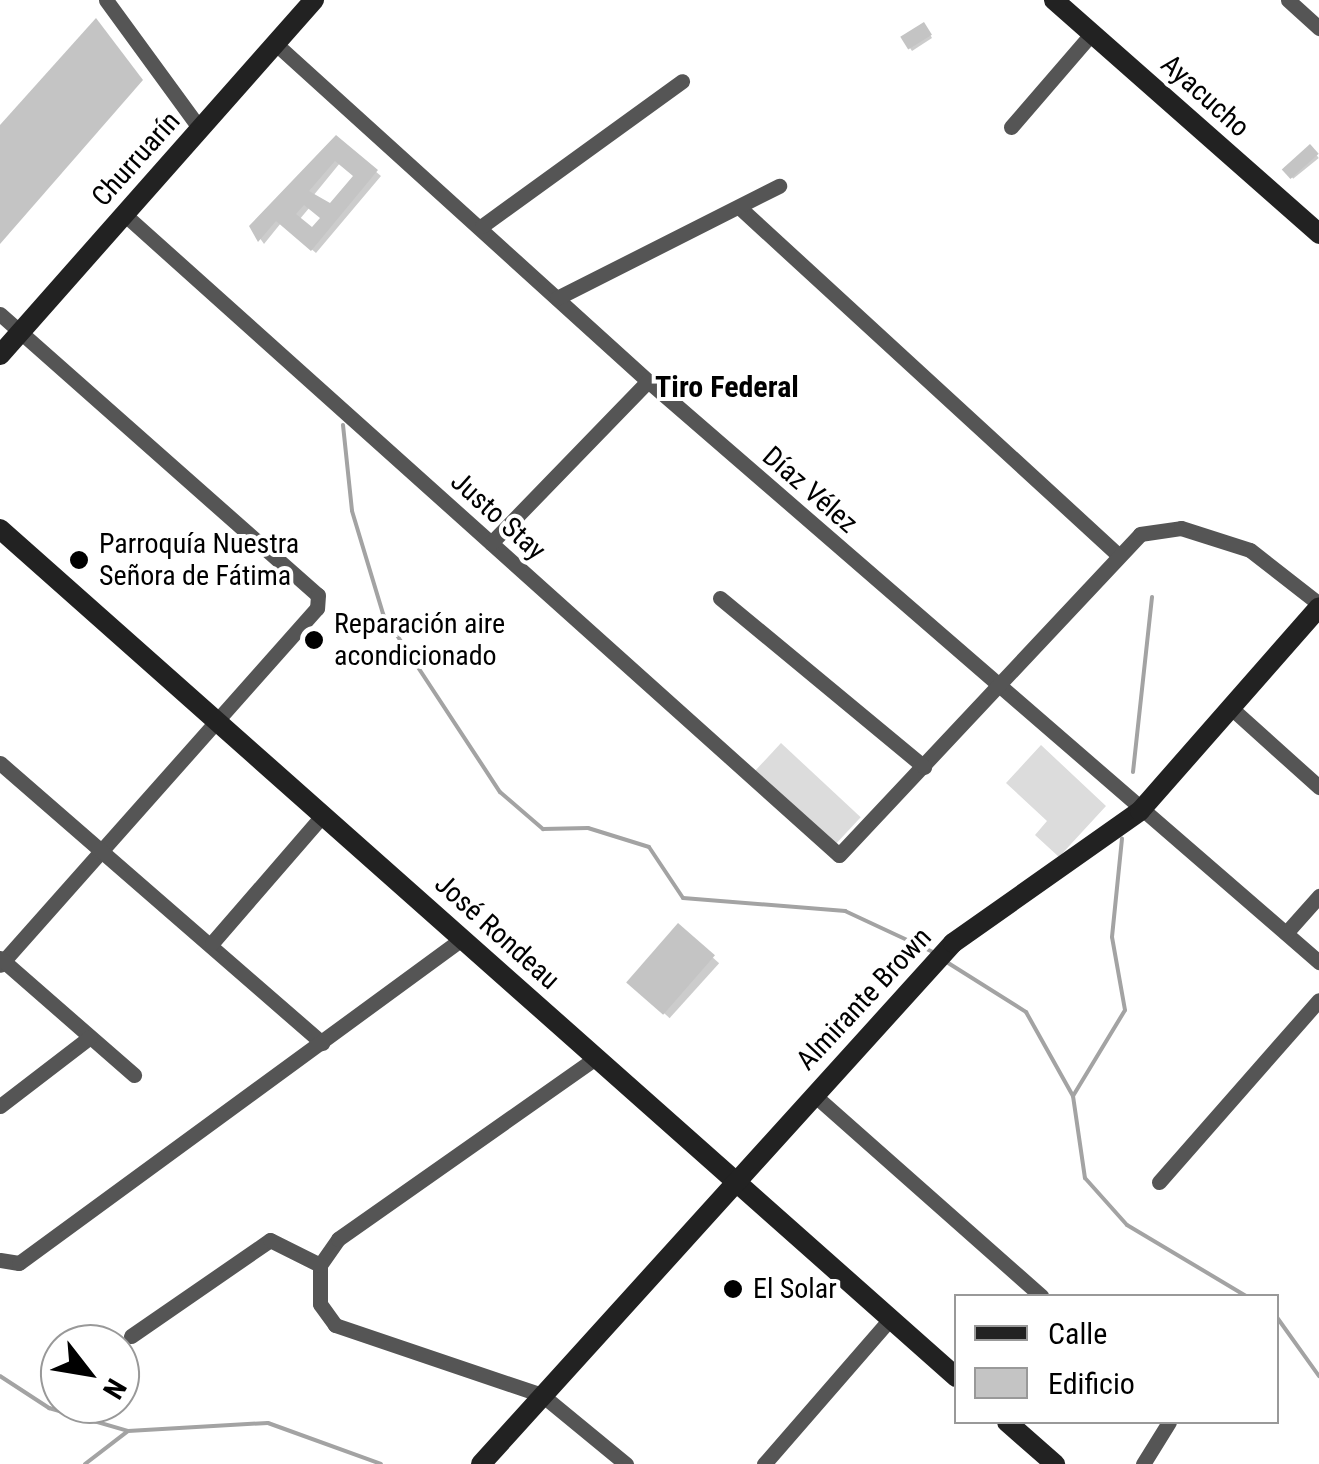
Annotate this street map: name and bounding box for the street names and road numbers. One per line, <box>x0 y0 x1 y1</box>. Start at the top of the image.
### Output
street label: Ayacucho <box>1154 48 1256 144</box>
street label: Churruarín <box>85 105 187 213</box>
street label: Díaz Vélez <box>756 440 864 540</box>
street label: Justo Stay <box>444 465 552 567</box>
street label: José Rondeau <box>428 867 566 997</box>
street label: Almirante Brown <box>790 921 938 1077</box>

